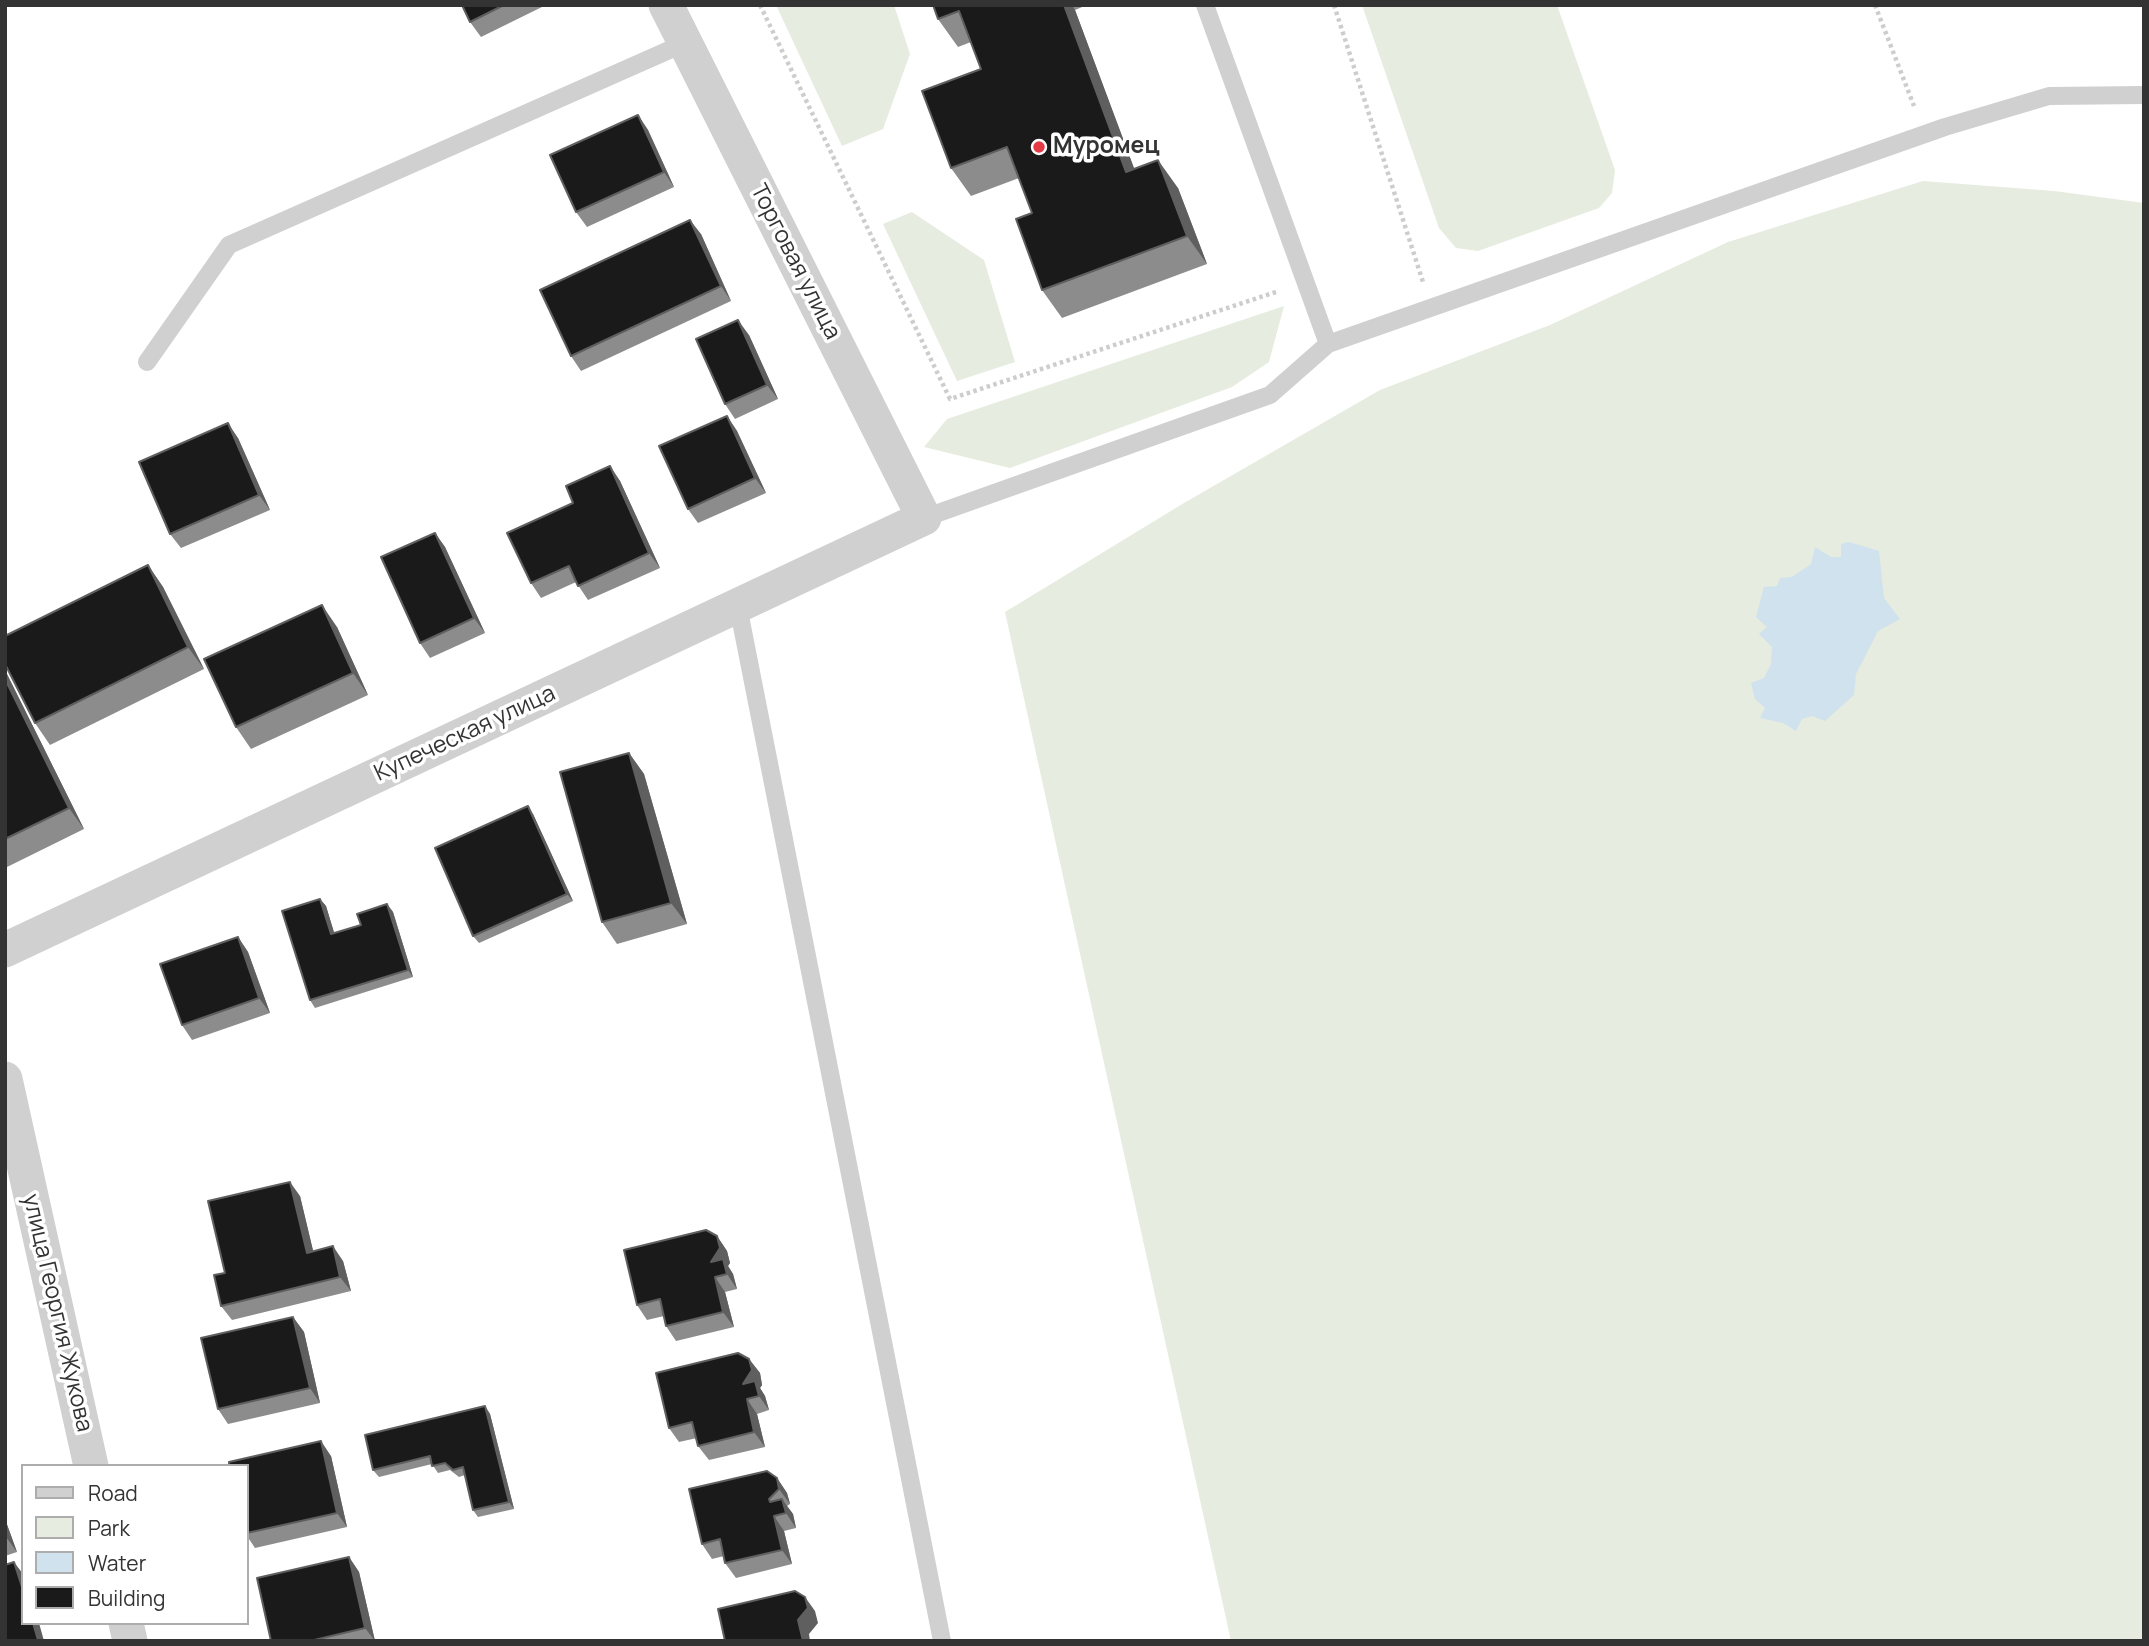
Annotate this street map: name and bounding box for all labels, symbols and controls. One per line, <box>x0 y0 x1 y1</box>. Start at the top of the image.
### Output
place label: Муромец <box>1053 133 1159 161</box>
marker: Муромец <box>1031 139 1047 155</box>
street label: Торговая улица <box>744 180 846 344</box>
street label: Купеческая улица <box>370 680 560 788</box>
street label: улица Георгия Жукова <box>16 1191 98 1435</box>
legend <box>21 1464 248 1625</box>
text: Road <box>88 1479 138 1507</box>
text: Park <box>88 1514 130 1542</box>
text: Water <box>88 1549 146 1577</box>
text: Building <box>88 1584 165 1612</box>

